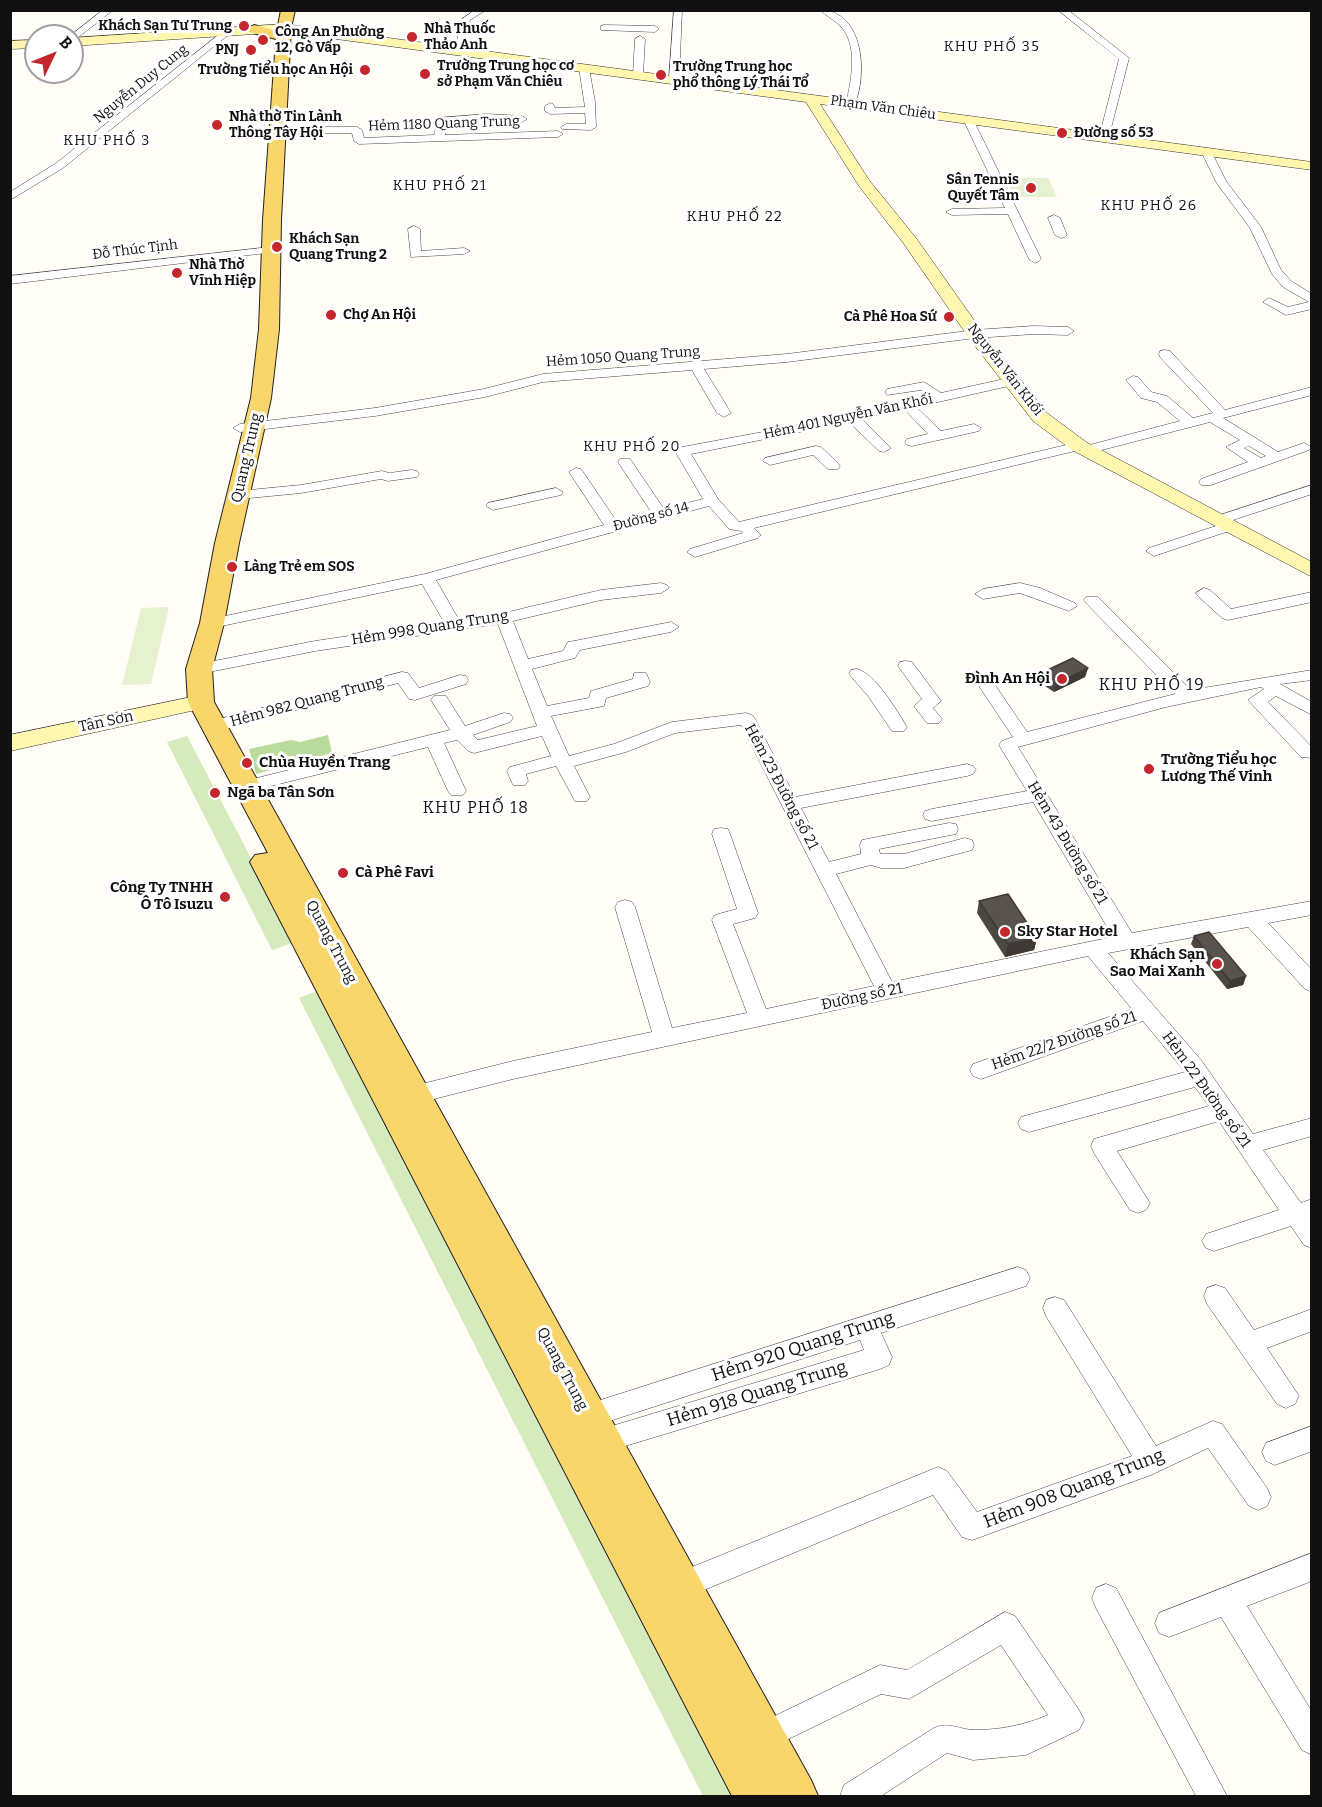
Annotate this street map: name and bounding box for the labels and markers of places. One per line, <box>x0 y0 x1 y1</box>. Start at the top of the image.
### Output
place label: Khách Sạn Tư Trung <box>98 18 232 34</box>
marker: Khách Sạn Tư Trung <box>237 19 251 33</box>
place label: Nhà Thuốc Thảo Anh <box>424 21 496 54</box>
place label: Công An Phường 12, Gò Vấp <box>275 24 384 56</box>
marker: Nhà Thuốc Thảo Anh <box>405 30 419 44</box>
marker: Công An Phường 12, Gò Vấp <box>256 33 270 47</box>
place label: PNJ <box>215 42 239 58</box>
marker: PNJ <box>244 43 258 57</box>
place label: Trường Trung học cơ sở Phạm Văn Chiêu <box>437 58 574 90</box>
place label: Trường Trung học phổ thông Lý Thái Tổ <box>673 59 809 92</box>
place label: Trường Tiểu học An Hội <box>198 62 353 78</box>
marker: Trường Tiểu học An Hội <box>358 63 372 77</box>
marker: Trường Trung học cơ sở Phạm Văn Chiêu <box>418 67 432 81</box>
marker: Trường Trung học phổ thông Lý Thái Tổ <box>654 68 668 82</box>
place label: Nhà thờ Tin Lành Thông Tây Hội <box>229 109 342 142</box>
marker: Nhà thờ Tin Lành Thông Tây Hội <box>210 118 224 132</box>
place label: Đường số 53 <box>1074 125 1154 141</box>
marker: Đường số 53 <box>1055 126 1069 140</box>
place label: Sân Tennis Quyết Tâm <box>946 172 1019 204</box>
marker: Sân Tennis Quyết Tâm <box>1024 181 1038 195</box>
place label: Khách Sạn Quang Trung 2 <box>289 231 387 264</box>
marker: Khách Sạn Quang Trung 2 <box>270 240 284 254</box>
place label: Nhà Thờ Vĩnh Hiệp <box>189 257 256 290</box>
marker: Nhà Thờ Vĩnh Hiệp <box>170 266 184 280</box>
place label: Chợ An Hội <box>343 307 416 323</box>
marker: Chợ An Hội <box>324 308 338 322</box>
place label: Cà Phê Hoa Sứ <box>844 309 937 325</box>
marker: Cà Phê Hoa Sứ <box>942 310 956 324</box>
place label: Làng Trẻ em SOS <box>244 559 355 575</box>
marker: Làng Trẻ em SOS <box>225 560 239 574</box>
place label: Đình An Hội <box>965 670 1050 688</box>
marker: Đình An Hội <box>1055 672 1069 686</box>
place label: Trường Tiểu học Lương Thế Vinh <box>1161 751 1277 786</box>
place label: Chùa Huyền Trang <box>259 754 390 772</box>
marker: Chùa Huyền Trang <box>240 756 254 770</box>
marker: Trường Tiểu học Lương Thế Vinh <box>1142 762 1156 776</box>
place label: Ngã ba Tân Sơn <box>227 784 335 802</box>
marker: Ngã ba Tân Sơn <box>208 786 222 800</box>
place label: Cà Phê Favi <box>355 864 434 882</box>
marker: Cà Phê Favi <box>336 866 350 880</box>
place label: Công Ty TNHH Ô Tô Isuzu <box>110 879 213 914</box>
marker: Công Ty TNHH Ô Tô Isuzu <box>218 890 232 904</box>
place label: Sky Star Hotel <box>1017 923 1118 941</box>
marker: Sky Star Hotel <box>998 925 1012 939</box>
place label: Khách Sạn Sao Mai Xanh <box>1110 946 1205 981</box>
marker: Khách Sạn Sao Mai Xanh <box>1210 957 1224 971</box>

